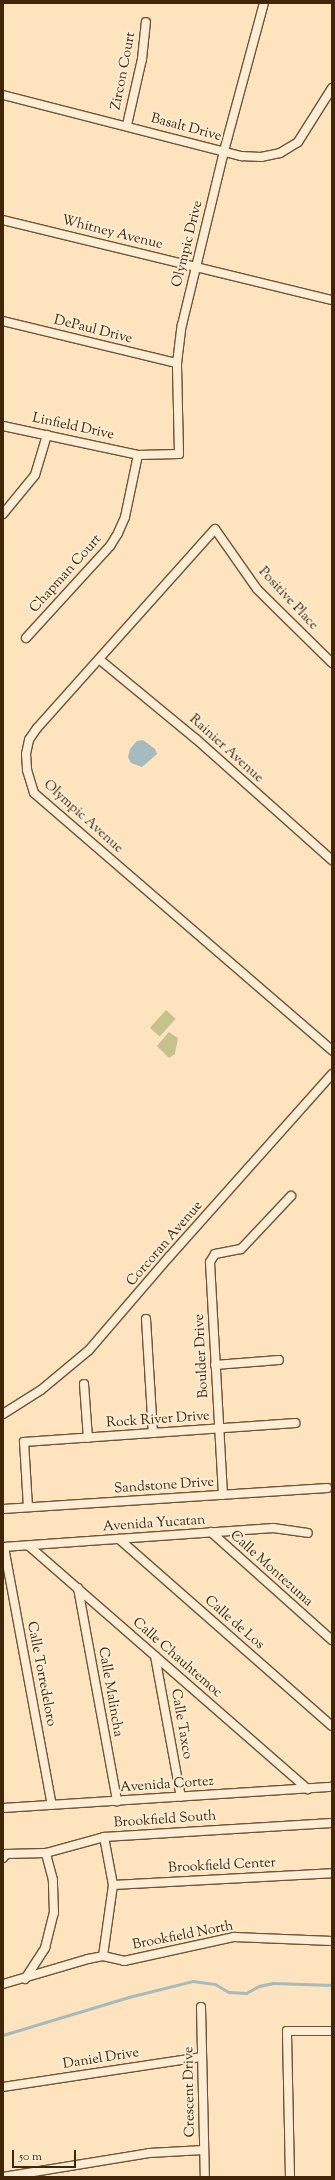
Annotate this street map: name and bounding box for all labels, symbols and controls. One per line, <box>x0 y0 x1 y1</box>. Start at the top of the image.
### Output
street label: Zircon Court <box>108 31 140 111</box>
street label: Basalt Drive <box>149 111 223 145</box>
street label: Olympic Drive <box>169 199 207 289</box>
street label: Whitney Avenue <box>60 212 164 254</box>
street label: DePaul Drive <box>52 312 134 348</box>
street label: Linfield Drive <box>31 410 115 444</box>
street label: Chapman Court <box>26 531 106 617</box>
street label: Positive Place <box>254 564 322 634</box>
street label: Rainier Avenue <box>185 711 267 787</box>
street label: Olympic Avenue <box>40 777 126 857</box>
street label: Corcoran Avenue <box>123 1198 207 1290</box>
street label: Boulder Drive <box>191 1313 213 1399</box>
street label: Rock River Drive <box>106 1408 210 1432</box>
street label: Sandstone Drive <box>113 1474 215 1498</box>
street label: Avenida Yucatan <box>102 1512 206 1536</box>
street label: Calle Montezuma <box>226 1527 316 1611</box>
street label: Calle de Los <box>201 1593 267 1653</box>
street label: Calle Chauhtemoc <box>129 1614 225 1702</box>
street label: Calle Torredeloro <box>23 1620 59 1728</box>
street label: Calle Malincha <box>94 1646 126 1738</box>
street label: Calle Taxco <box>167 1687 195 1761</box>
street label: Avenida Cortez <box>120 1773 214 1797</box>
street label: Brookfield South <box>113 1808 217 1832</box>
street label: Brookfield Center <box>168 1855 276 1877</box>
street label: Brookfield North <box>131 1918 235 1954</box>
street label: Daniel Drive <box>62 2045 140 2073</box>
street label: Crescent Drive <box>181 2046 199 2138</box>
scale bar <box>14 2142 78 2168</box>
text: 50 m <box>19 2148 42 2166</box>

